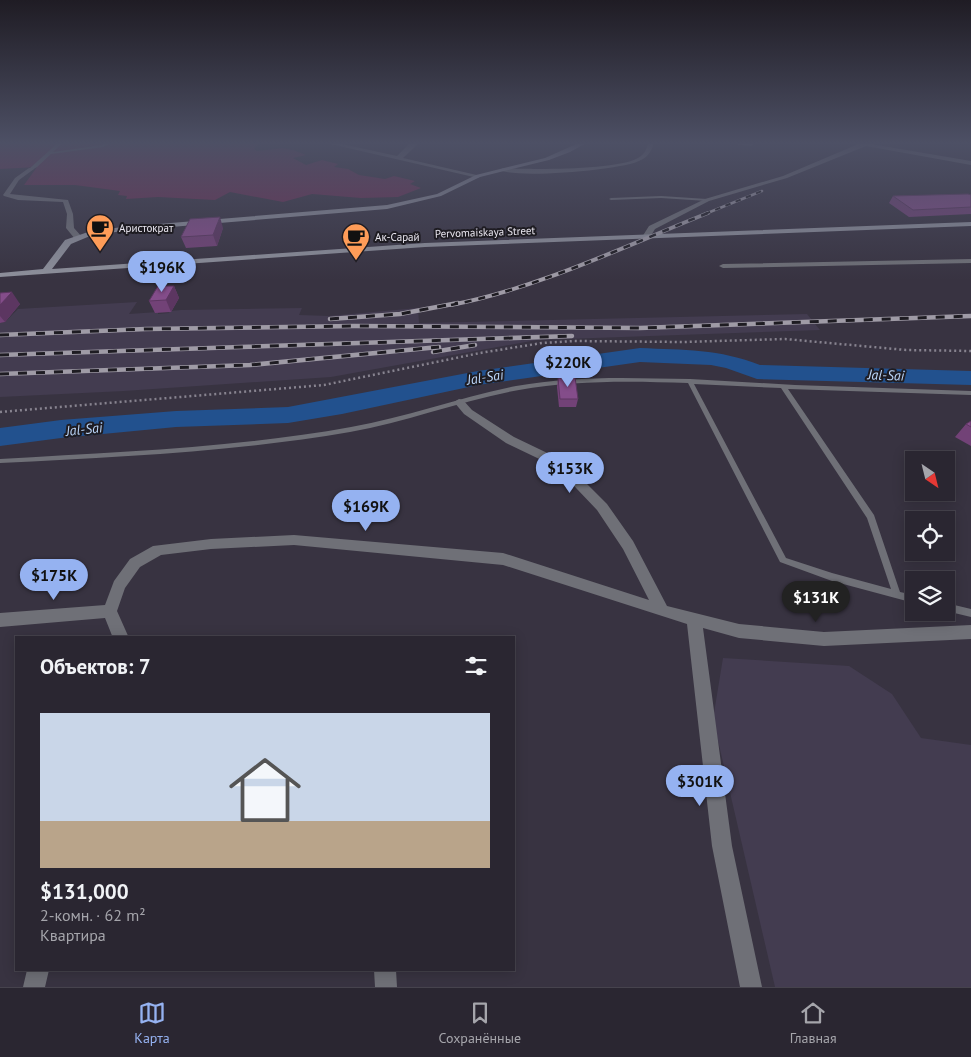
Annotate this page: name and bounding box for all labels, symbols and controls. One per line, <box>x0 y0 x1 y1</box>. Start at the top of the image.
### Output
cafe icon: Аристократ <box>85 213 115 252</box>
place label: Аристократ <box>119 221 174 235</box>
cafe icon: Ак-Сарай <box>341 222 371 261</box>
street label: Pervomaiskaya Street <box>435 223 536 241</box>
place label: Ак-Сарай <box>375 230 420 244</box>
pin: $196K <box>127 250 197 293</box>
text: $196K <box>139 257 185 277</box>
pin: $220K <box>533 346 603 388</box>
text: $220K <box>545 352 591 372</box>
water label: Jal-Sai <box>464 365 505 389</box>
water label: Jal-Sai <box>866 365 905 385</box>
water label: Jal-Sai <box>64 418 104 440</box>
north arrow <box>905 451 955 501</box>
map controls <box>905 451 955 621</box>
pin: $153K <box>535 452 605 494</box>
text: $153K <box>547 458 593 478</box>
pin: $169K <box>331 490 401 532</box>
text: $169K <box>343 496 389 516</box>
button: locate <box>905 511 955 561</box>
pin: $175K <box>19 558 89 601</box>
text: $175K <box>31 565 77 585</box>
button: layers <box>905 571 955 621</box>
pin: $131K <box>781 580 851 623</box>
text: $131K <box>793 587 839 607</box>
icon: filters <box>462 652 490 680</box>
text: Объектов: 7 <box>40 653 151 680</box>
icon: home <box>220 745 310 835</box>
pin: $301K <box>665 764 735 807</box>
text: $301K <box>677 771 723 791</box>
text: $131,000 <box>40 878 129 905</box>
text: 2-комн. · 62 m² <box>40 905 146 925</box>
text: Квартира <box>40 925 106 945</box>
tab: Карта <box>134 999 170 1047</box>
tab: Сохранённые <box>438 999 521 1047</box>
tab: Главная <box>790 999 837 1047</box>

